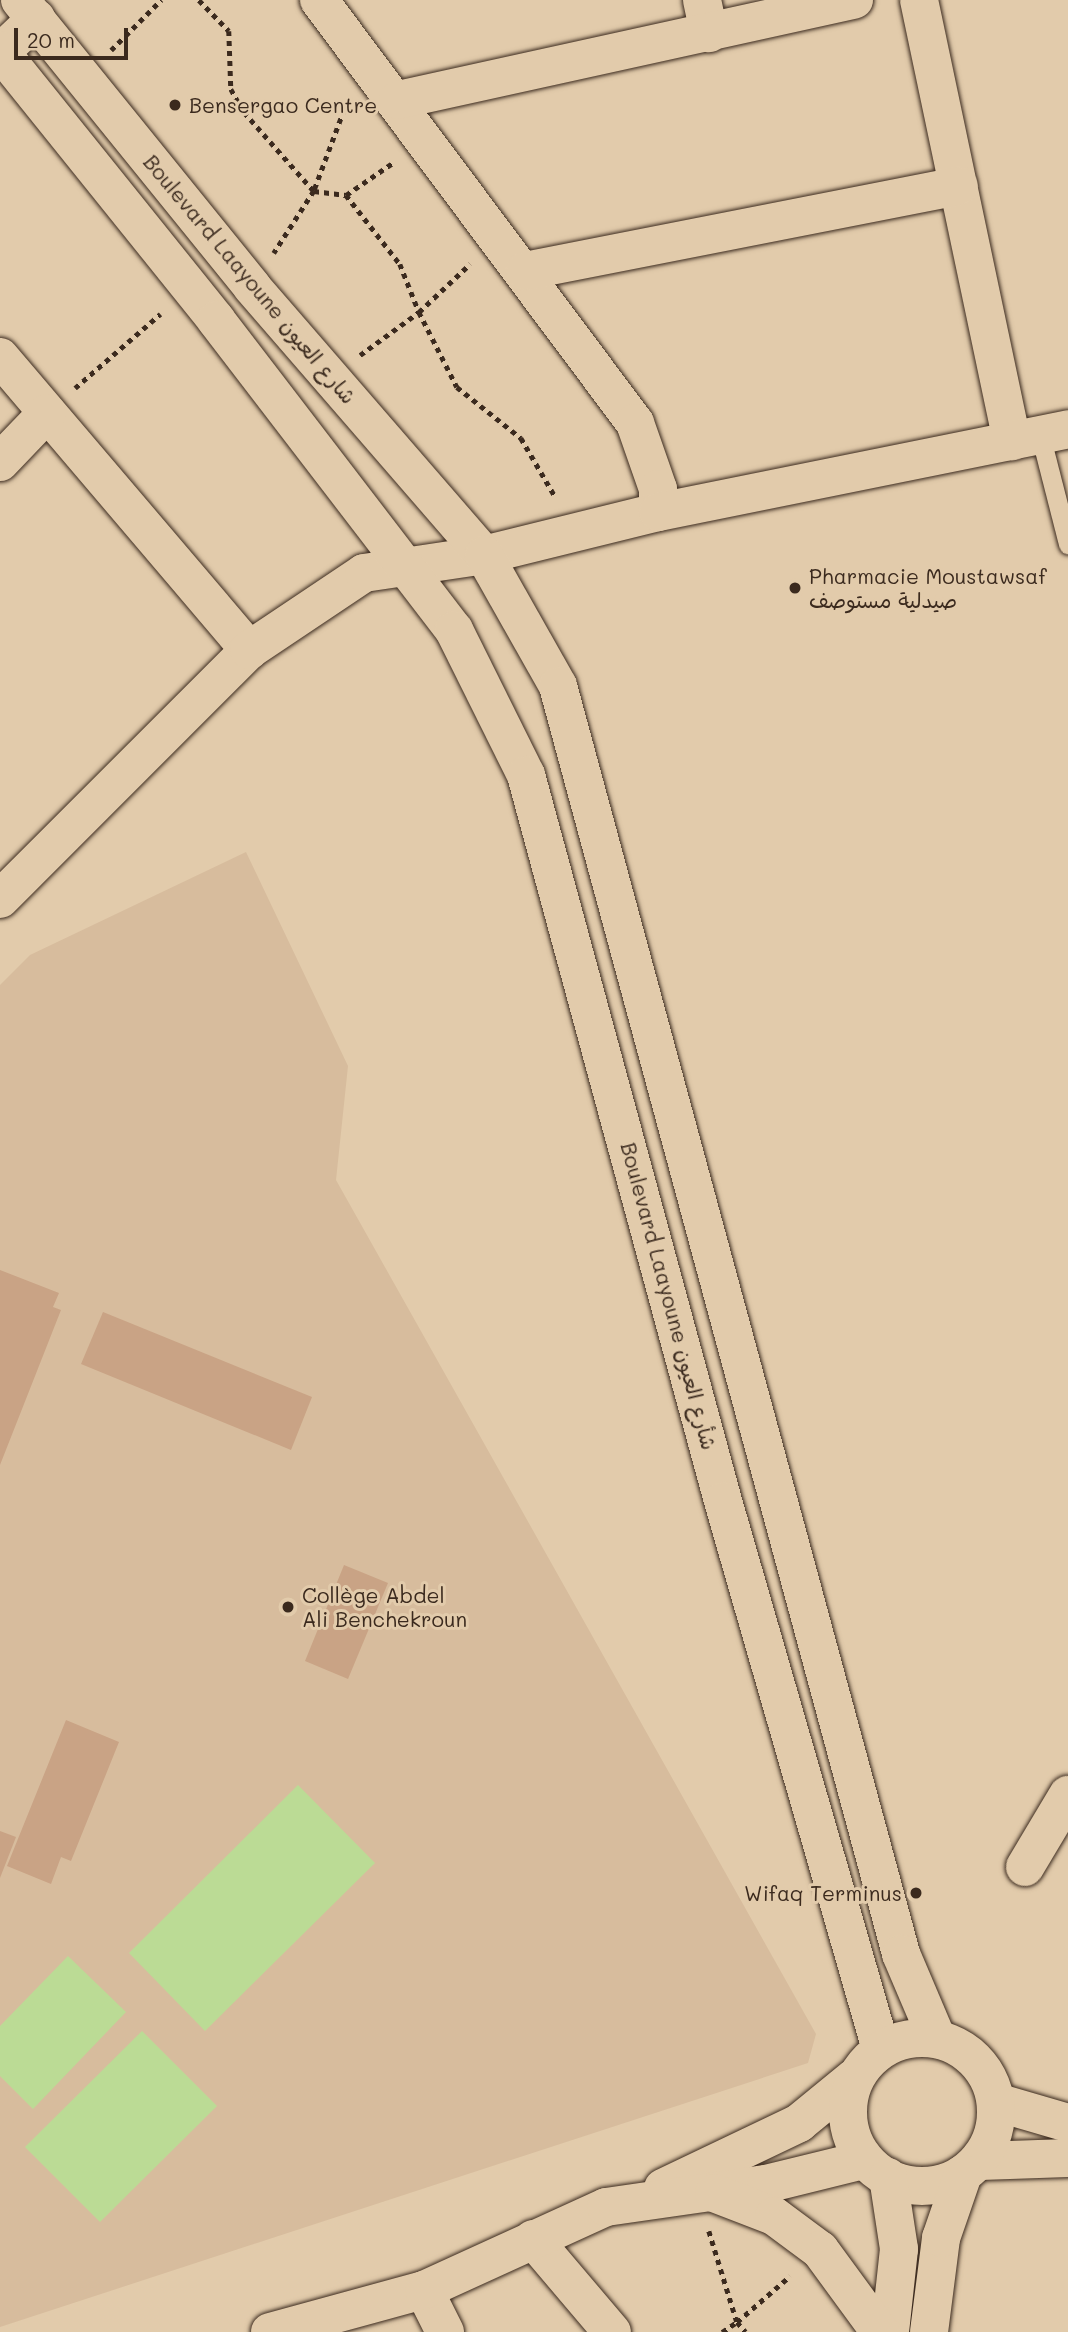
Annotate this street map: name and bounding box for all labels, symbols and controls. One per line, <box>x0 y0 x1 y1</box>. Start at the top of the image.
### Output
scale bar <box>18 14 131 58</box>
text: 20 m <box>27 26 75 53</box>
place label: Bensergao Centre <box>189 92 377 118</box>
marker: Bensergao Centre <box>167 97 183 113</box>
street label: Boulevard Laayoune شارع العيون <box>138 149 362 409</box>
place label: Pharmacie Moustawsaf صيدلية مستوصف <box>809 563 1047 613</box>
marker: Pharmacie Moustawsaf صيدلية مستوصف <box>787 580 803 596</box>
street label: Boulevard Laayoune شأرع العيون <box>616 1140 722 1452</box>
place label: Collège Abdel Ali Benchekroun <box>302 1582 467 1632</box>
marker: Collège Abdel Ali Benchekroun <box>280 1599 296 1615</box>
place label: Wifaq Terminus <box>744 1880 902 1906</box>
marker: Wifaq Terminus <box>908 1885 924 1901</box>

